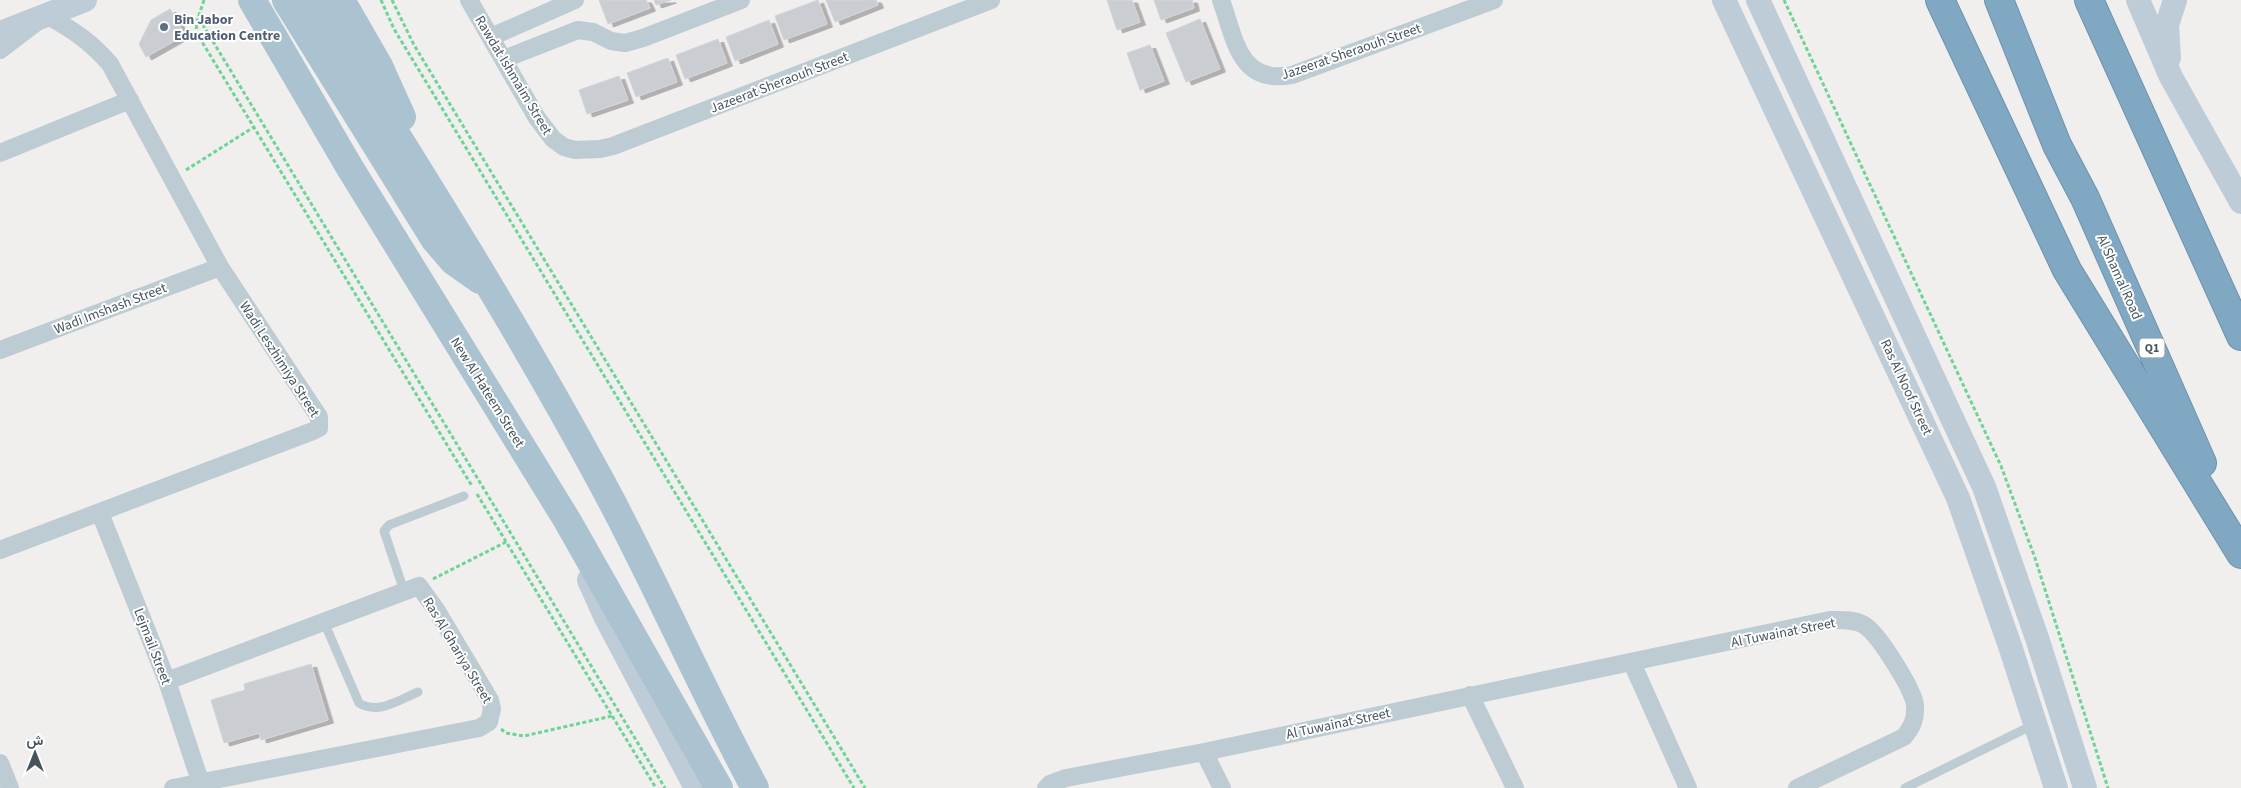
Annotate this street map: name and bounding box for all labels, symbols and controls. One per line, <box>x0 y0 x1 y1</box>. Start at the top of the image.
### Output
place label: Bin Jabor Education Centre <box>174 10 280 46</box>
street label: Rawdat Ishmaim Street <box>470 12 557 139</box>
street label: Jazeerat Sheraouh Street <box>1279 19 1424 85</box>
marker: Bin Jabor Education Centre <box>158 21 170 33</box>
street label: Jazeerat Sheraouh Street <box>707 47 852 119</box>
street label: Al Shamal Road <box>2091 232 2147 323</box>
street label: Wadi Imshash Street <box>51 278 170 340</box>
street label: Wadi Leszhimiya Street <box>234 298 324 422</box>
street label: New Al Hateem Street <box>445 333 529 452</box>
street label: Ras Al Noof Street <box>1875 336 1937 439</box>
road number: Q1 <box>2140 338 2164 358</box>
street label: Ras Al Ghariya Street <box>418 594 497 707</box>
street label: Lejmail Street <box>128 605 176 688</box>
street label: Al Tuwainat Street <box>1729 613 1837 653</box>
street label: Al Tuwainat Street <box>1284 703 1392 745</box>
north arrow <box>10 728 60 778</box>
text: ش <box>27 731 44 751</box>

